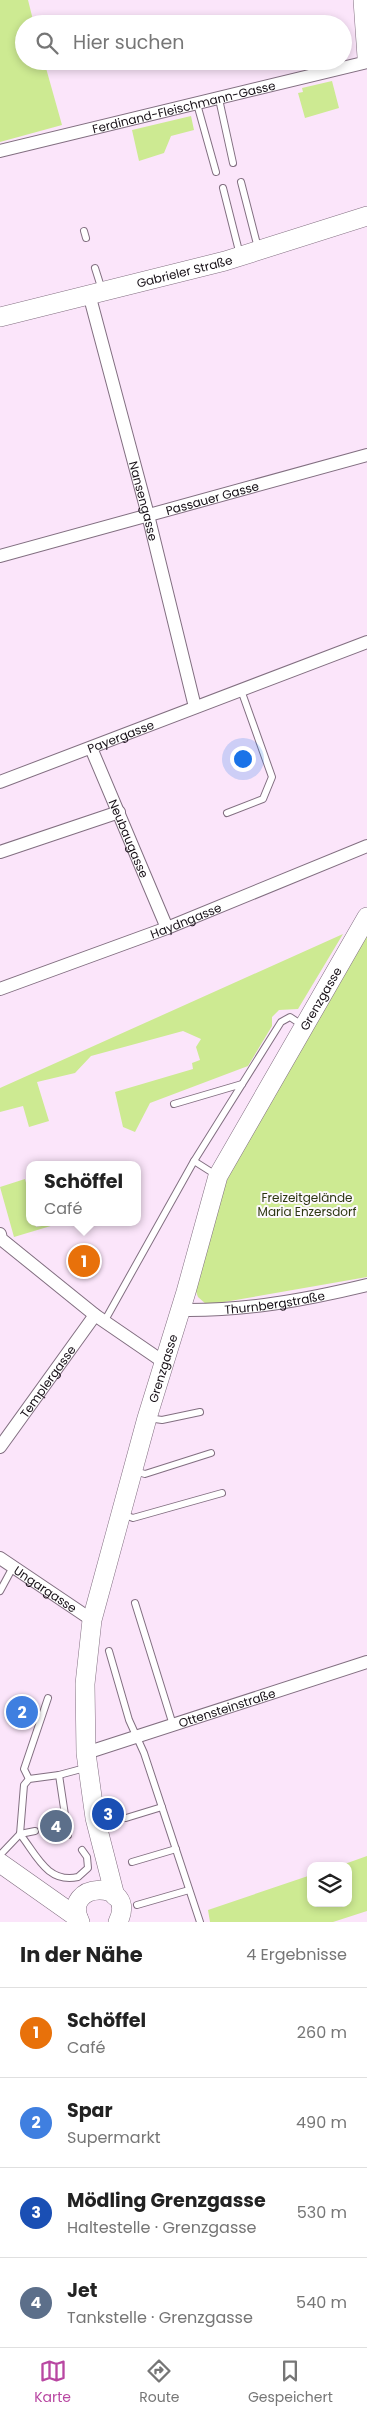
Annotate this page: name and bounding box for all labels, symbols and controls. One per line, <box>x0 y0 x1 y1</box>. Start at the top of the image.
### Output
search box <box>15 15 352 70</box>
icon: search <box>33 29 61 57</box>
text: Hier suchen <box>73 29 184 56</box>
street label: Ferdinand-Fleischmann-Gasse <box>90 76 277 137</box>
street label: Gabrieler Straße <box>135 251 234 291</box>
street label: Nansengasse <box>125 459 162 542</box>
street label: Passauer Gasse <box>164 477 261 519</box>
street label: Payergasse <box>85 716 156 756</box>
your location <box>230 746 256 772</box>
street label: Neubaugasse <box>105 796 153 880</box>
street label: Haydngasse <box>148 898 224 942</box>
street label: Grenzgasse <box>295 964 345 1033</box>
popup <box>26 1161 141 1226</box>
text: Schöffel <box>44 1168 123 1195</box>
park label: Freizeitgelände Maria Enzersdorf <box>258 1189 356 1220</box>
text: Café <box>44 1197 82 1220</box>
pin: 1 <box>68 1242 100 1280</box>
street label: Thurnbergstraße <box>224 1286 326 1317</box>
street label: Grenzgasse <box>144 1332 181 1404</box>
street label: Templergasse <box>15 1342 79 1421</box>
street label: Ungargasse <box>11 1561 81 1616</box>
street label: Ottensteinstraße <box>176 1684 277 1731</box>
pin: 2 <box>6 1693 38 1731</box>
pin: 3 <box>92 1795 124 1833</box>
pin: 4 <box>40 1807 72 1845</box>
map controls <box>307 1862 352 1907</box>
button: layers <box>307 1862 352 1907</box>
text: In der Nähe <box>20 1940 143 1969</box>
text: 4 Ergebnisse <box>246 1943 347 1966</box>
text: Schöffel <box>67 2007 146 2034</box>
text: 1 <box>33 2021 39 2044</box>
text: 260 m <box>297 2021 347 2044</box>
text: Café <box>67 2036 105 2059</box>
text: Spar <box>67 2097 113 2124</box>
text: 2 <box>31 2111 41 2134</box>
text: 490 m <box>296 2111 347 2134</box>
text: Supermarkt <box>67 2126 161 2149</box>
text: Mödling Grenzgasse <box>67 2187 266 2214</box>
text: 3 <box>31 2201 41 2224</box>
text: 530 m <box>297 2201 347 2224</box>
text: Haltestelle · Grenzgasse <box>67 2216 257 2239</box>
text: Jet <box>67 2277 97 2304</box>
text: 4 <box>31 2291 41 2314</box>
text: 540 m <box>296 2291 347 2314</box>
text: Tankstelle · Grenzgasse <box>67 2306 253 2329</box>
tab: Karte <box>34 2357 71 2408</box>
tab: Route <box>139 2357 180 2408</box>
tab: Gespeichert <box>248 2357 333 2408</box>

